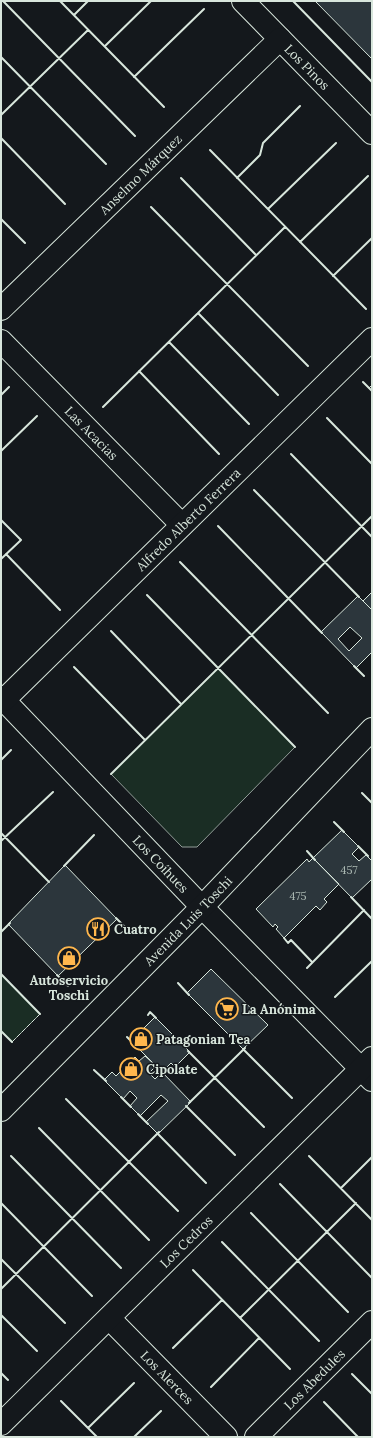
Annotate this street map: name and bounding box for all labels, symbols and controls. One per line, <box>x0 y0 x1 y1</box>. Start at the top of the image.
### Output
street label: Los Pinos <box>281 41 333 94</box>
street label: Anselmo Márquez <box>95 130 186 219</box>
street label: Las Acacias <box>61 403 121 464</box>
street label: Alfredo Alberto Ferrera <box>132 464 245 575</box>
street label: Los Coíhues <box>129 832 192 897</box>
house number: 457 <box>340 863 358 877</box>
street label: Avenida Luis Toschi <box>140 872 236 970</box>
house number: 475 <box>289 889 307 903</box>
restaurant icon: Cuatro <box>85 916 111 942</box>
place label: Cuatro <box>114 921 157 938</box>
shop icon: Autoservicio Toschi <box>56 945 82 971</box>
place label: Autoservicio Toschi <box>30 972 108 1004</box>
supermarket icon: La Anónima <box>214 996 240 1022</box>
place label: La Anónima <box>242 1001 316 1018</box>
shop icon: Patagonian Tea <box>128 1026 154 1052</box>
place label: Patagonian Tea <box>156 1031 250 1048</box>
shop icon: Cipolate <box>118 1056 144 1082</box>
place label: Cipolate <box>146 1061 198 1078</box>
street label: Los Cedros <box>156 1212 216 1272</box>
street label: Los Abedules <box>280 1346 349 1414</box>
street label: Los Alerces <box>137 1347 197 1408</box>

